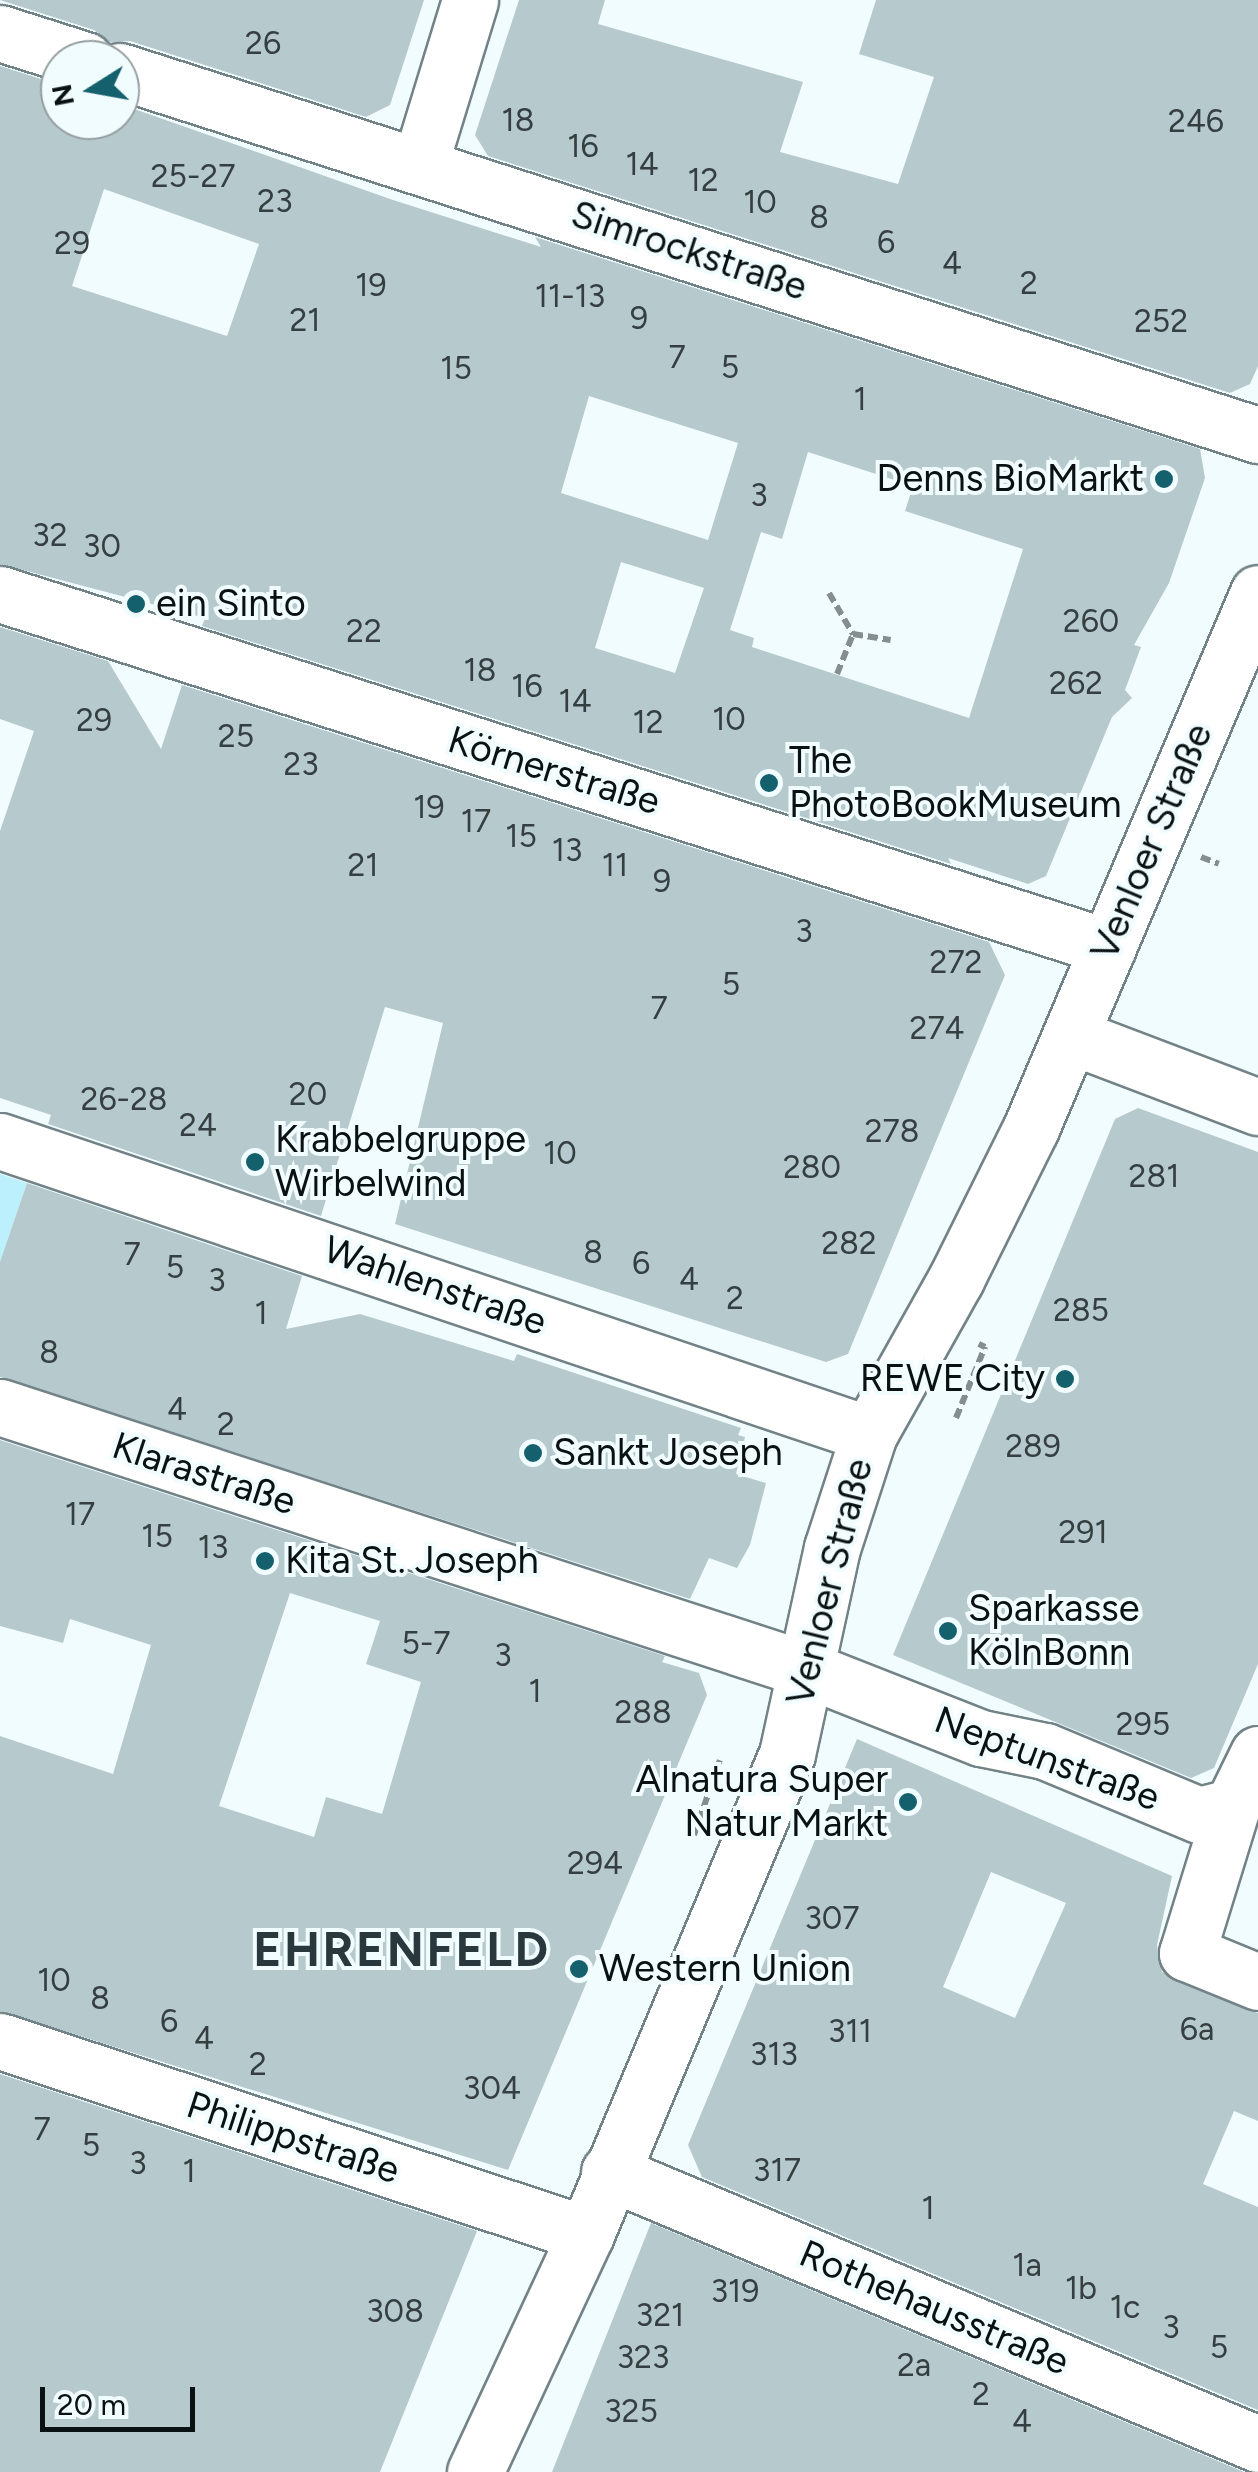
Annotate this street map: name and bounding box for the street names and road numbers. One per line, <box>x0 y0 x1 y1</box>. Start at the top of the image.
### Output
street label: Simrockstraße <box>566 191 812 311</box>
street label: Körnerstraße <box>443 717 665 825</box>
street label: Venloer Straße <box>1082 717 1222 967</box>
street label: Wahlenstraße <box>318 1227 552 1345</box>
street label: Klarastraße <box>107 1423 301 1525</box>
street label: Venloer Straße <box>777 1454 883 1710</box>
street label: Neptunstraße <box>928 1697 1166 1821</box>
street label: Philippstraße <box>181 2082 405 2194</box>
street label: Rothehausstraße <box>792 2231 1076 2385</box>

